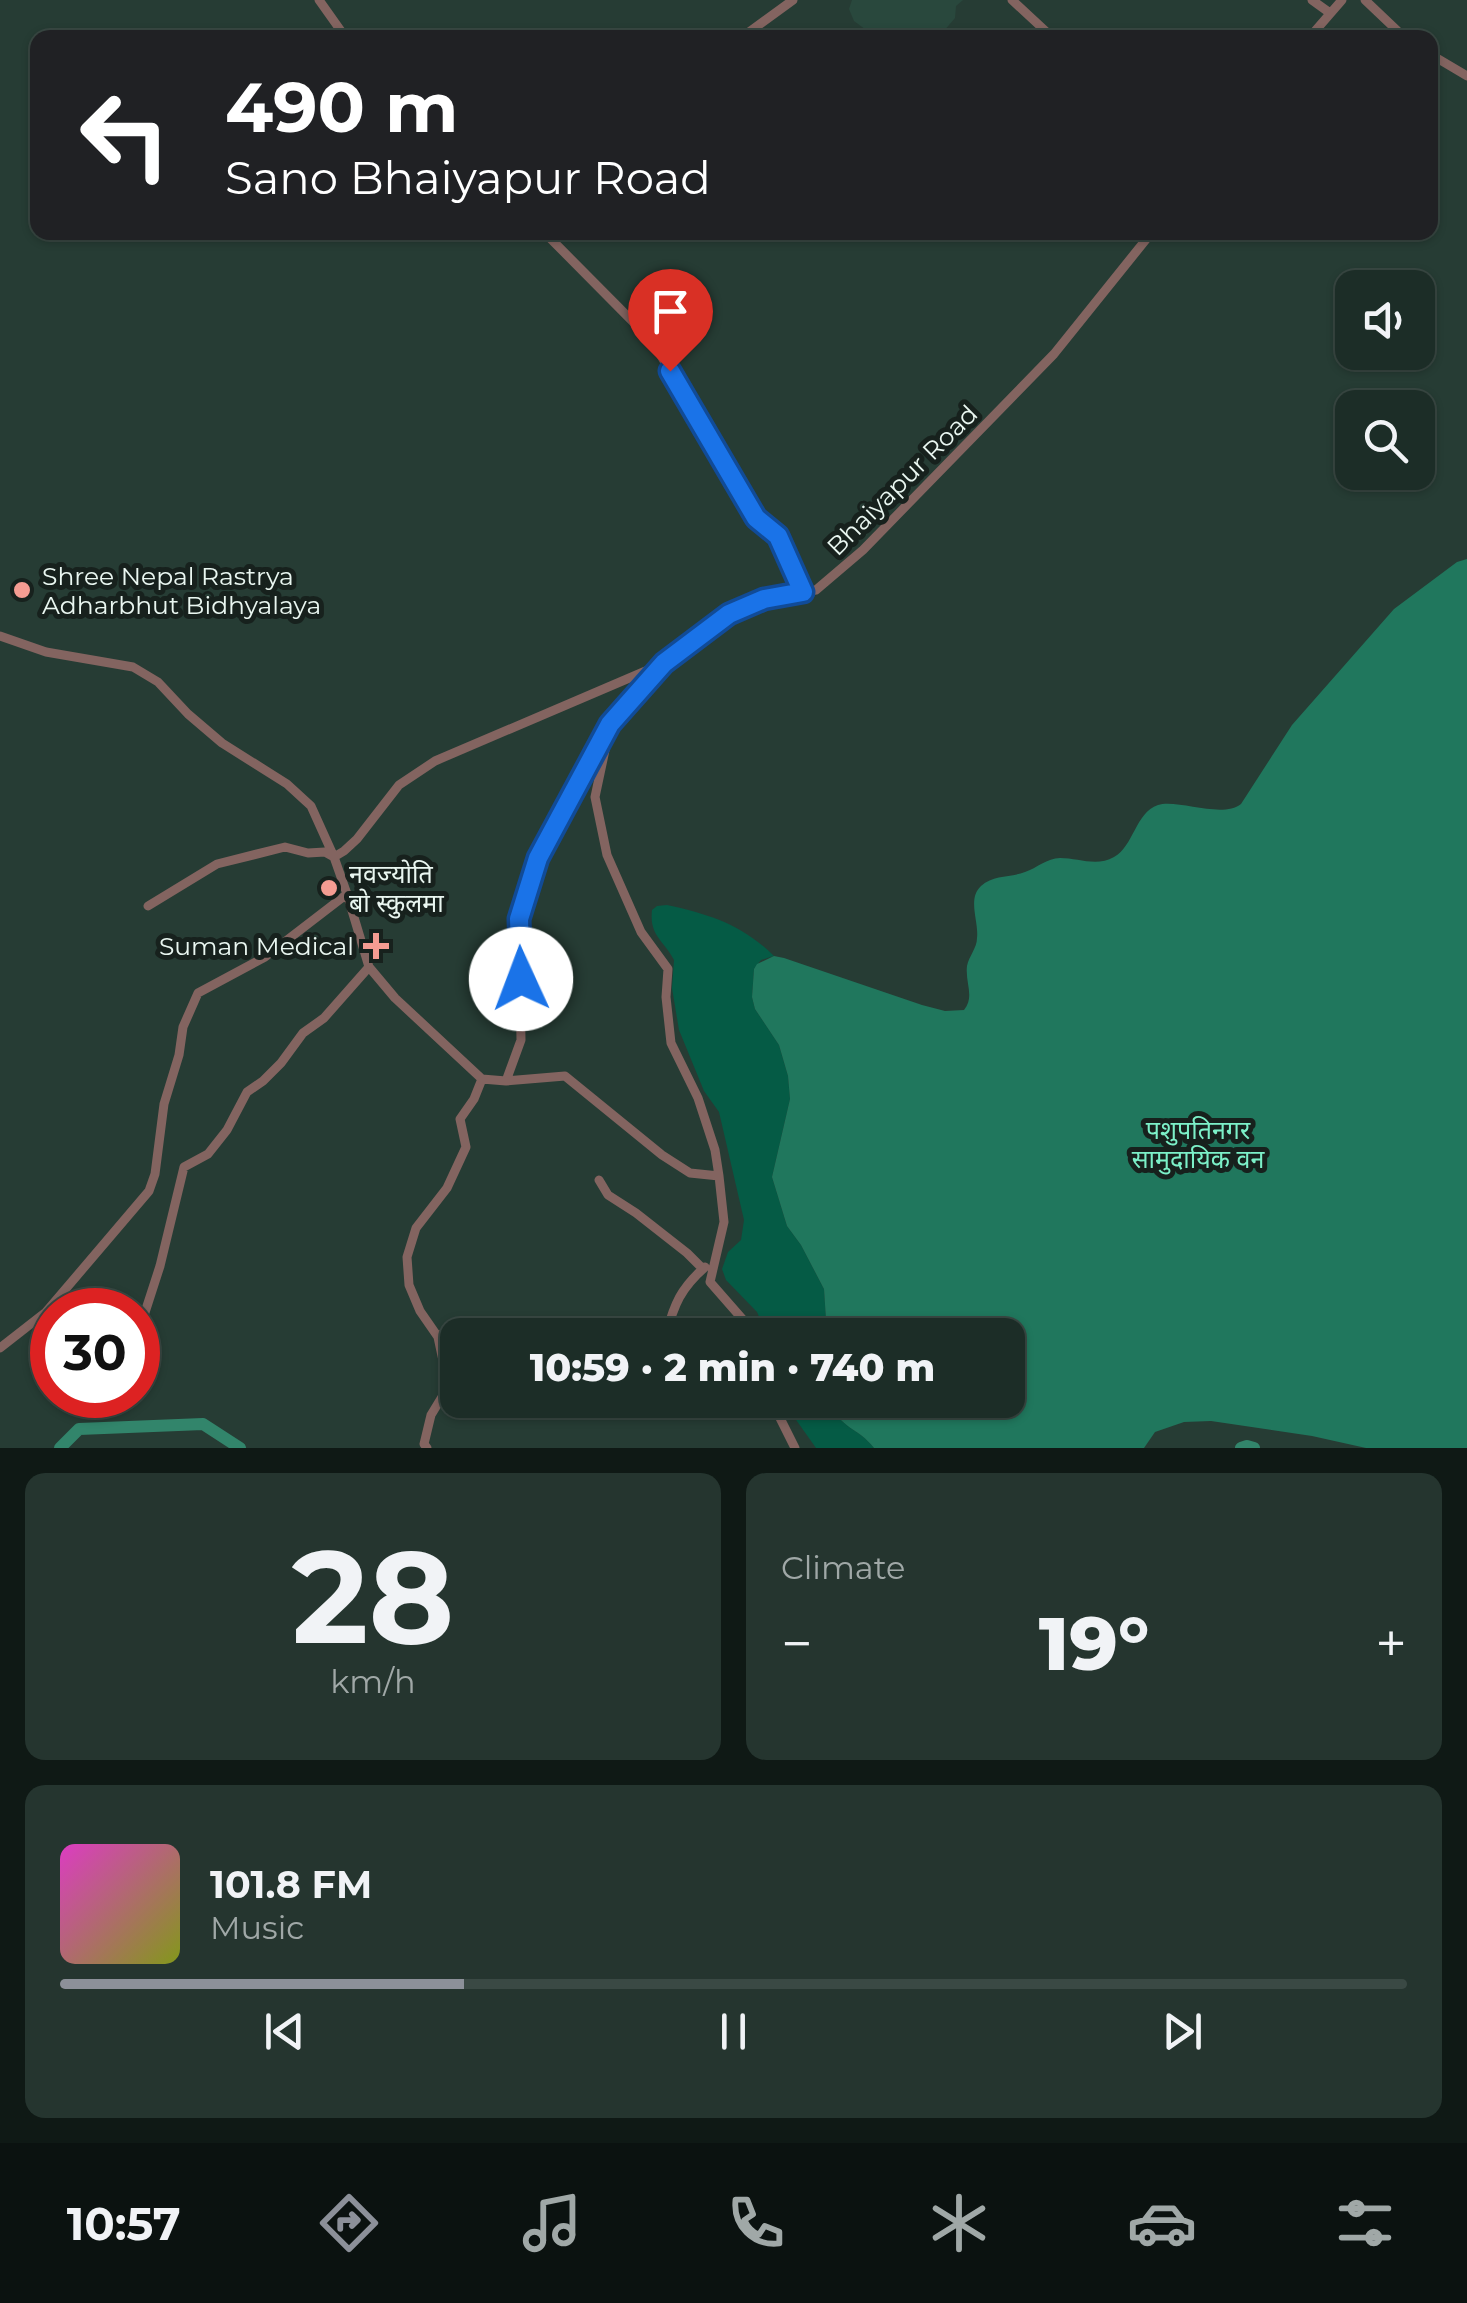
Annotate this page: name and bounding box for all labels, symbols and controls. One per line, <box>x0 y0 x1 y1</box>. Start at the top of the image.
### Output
text: 490 m <box>225 64 458 150</box>
icon: left <box>60 70 190 200</box>
text: Sano Bhaiyapur Road <box>225 150 711 205</box>
pin <box>628 269 713 372</box>
map controls <box>1335 270 1435 490</box>
button: sound <box>1335 270 1435 370</box>
icon: arrive <box>643 284 698 339</box>
button: search <box>1335 390 1435 490</box>
street label: Bhaiyapur Road <box>820 398 984 562</box>
place label: Shree Nepal Rastrya Adharbhut Bidhyalaya <box>42 561 321 620</box>
marker: Shree Nepal Rastrya Adharbhut Bidhyalaya <box>11 579 33 601</box>
place label: नवज्याेति बाे स्कुलमा <box>349 859 444 919</box>
marker: नवज्याेति बाे स्कुलमा <box>318 877 340 899</box>
position arrow <box>469 927 573 1031</box>
place label: Suman Medical <box>159 931 354 961</box>
marker: Suman Medical <box>363 933 389 959</box>
park label: पशुपतिनगर सामुदायिक वन <box>1132 1115 1265 1175</box>
speed limit sign: 30 <box>30 1288 160 1418</box>
text: 10:59 · 2 min · 740 m <box>530 1344 935 1391</box>
text: 28 <box>292 1517 454 1676</box>
text: Climate <box>781 1548 905 1587</box>
text: 19° <box>1039 1597 1149 1689</box>
text: − <box>781 1610 813 1677</box>
text: + <box>1375 1610 1407 1677</box>
text: km/h <box>330 1662 416 1701</box>
text: 101.8 FM <box>210 1861 372 1908</box>
text: Music <box>210 1908 304 1947</box>
icon: previous <box>257 2004 312 2059</box>
icon: pause <box>706 2004 761 2059</box>
icon: next <box>1155 2004 1210 2059</box>
icon: directions <box>314 2188 384 2258</box>
icon: music <box>517 2188 587 2258</box>
icon: phone <box>721 2188 791 2258</box>
icon: climate <box>924 2188 994 2258</box>
icon: car <box>1127 2188 1197 2258</box>
icon: filters <box>1330 2188 1400 2258</box>
text: 10:57 <box>67 2196 181 2251</box>

